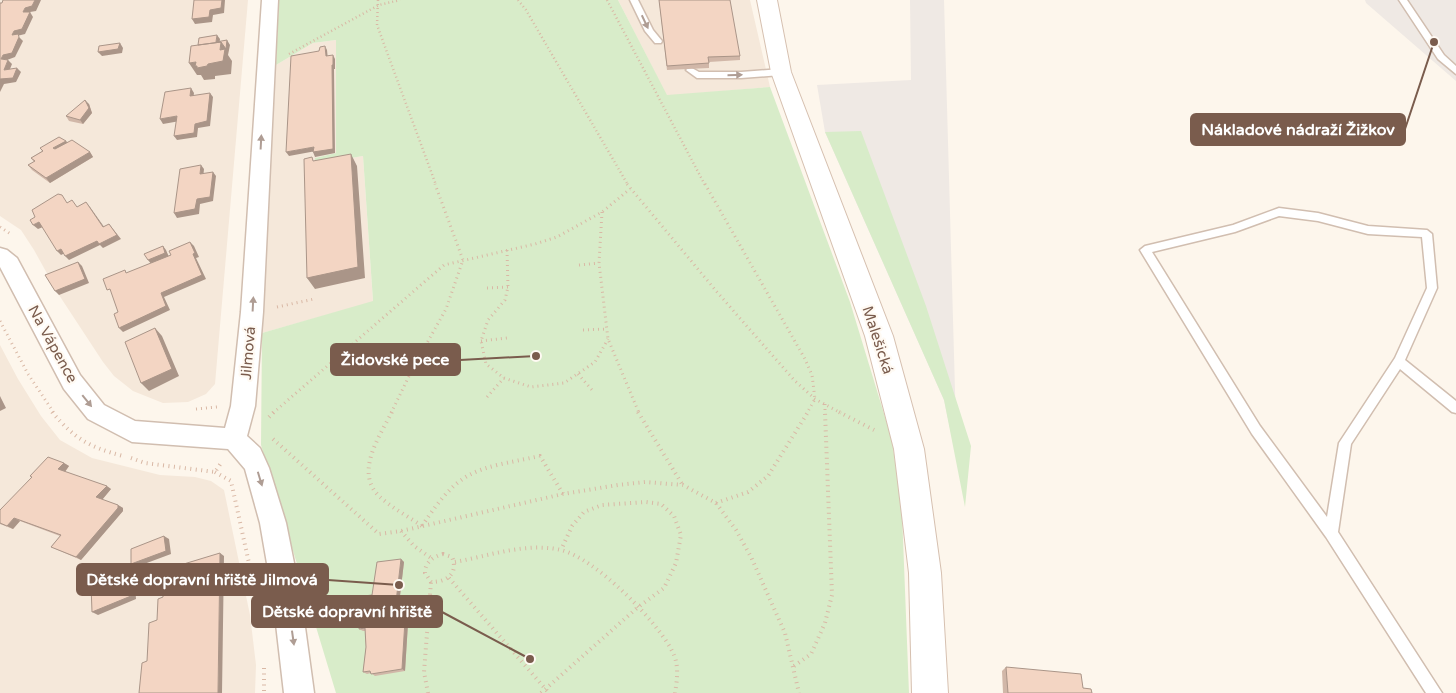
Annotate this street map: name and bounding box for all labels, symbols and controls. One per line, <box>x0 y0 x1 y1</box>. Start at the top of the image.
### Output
one-way arrow <box>641 15 649 29</box>
one-way arrow <box>727 71 743 79</box>
callout: Nákladové nádraží Žižkov <box>1191 114 1405 145</box>
text: Nákladové nádraží Žižkov <box>1201 120 1395 140</box>
one-way arrow <box>258 134 266 150</box>
one-way arrow <box>249 296 257 312</box>
street label: Na Vápence <box>24 302 82 386</box>
street label: Malešická <box>859 304 897 376</box>
street label: Jilmová <box>237 326 259 380</box>
callout: Židovské pece <box>331 344 460 375</box>
text: Židovské pece <box>341 350 449 370</box>
one-way arrow <box>82 395 93 408</box>
one-way arrow <box>256 472 264 487</box>
callout: Dětské dopravní hřiště Jilmová <box>77 564 328 595</box>
text: Dětské dopravní hřiště Jilmová <box>86 570 318 590</box>
callout: Dětské dopravní hřiště <box>252 596 442 627</box>
text: Dětské dopravní hřiště <box>262 602 432 622</box>
one-way arrow <box>289 630 297 646</box>

